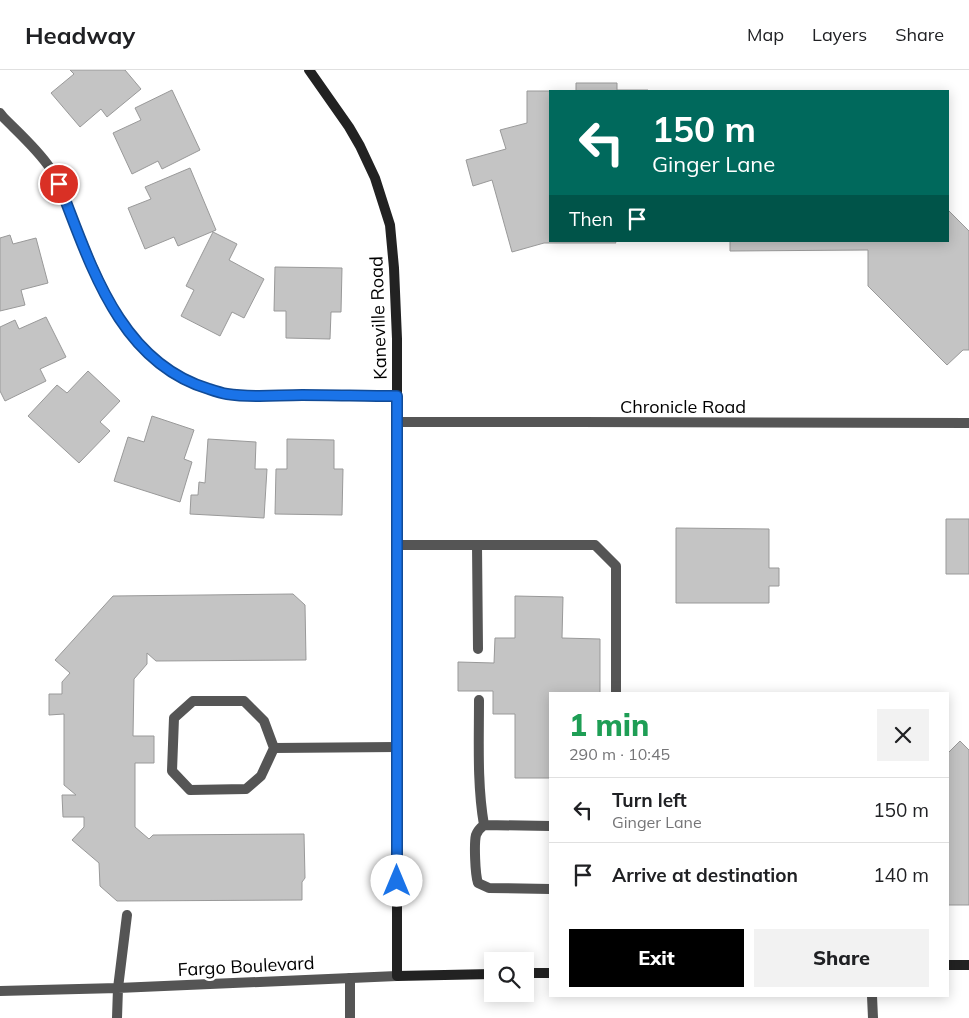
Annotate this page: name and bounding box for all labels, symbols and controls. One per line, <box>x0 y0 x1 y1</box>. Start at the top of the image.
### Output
text: Headway <box>25 20 135 50</box>
text: Map <box>747 23 784 46</box>
text: Layers <box>812 23 867 46</box>
text: Share <box>895 23 944 46</box>
text: 150 m <box>652 107 756 151</box>
icon: left <box>569 110 634 175</box>
text: Ginger Lane <box>652 150 775 178</box>
pin <box>38 163 80 205</box>
icon: arrive <box>45 170 73 198</box>
icon: arrive <box>623 205 651 233</box>
text: Then <box>569 207 613 231</box>
street label: Kaneville Road <box>364 256 392 380</box>
street label: Chronicle Road <box>620 395 746 418</box>
text: 1 min <box>569 706 649 744</box>
button: close <box>877 709 929 761</box>
text: 290 m · 10:45 <box>569 744 670 764</box>
text: Turn left <box>612 788 687 812</box>
icon: left <box>569 796 597 824</box>
text: 150 m <box>873 798 929 822</box>
text: Ginger Lane <box>612 812 702 832</box>
position arrow <box>370 854 422 906</box>
icon: arrive <box>569 861 597 889</box>
text: Arrive at destination <box>612 863 798 887</box>
text: 140 m <box>873 863 929 887</box>
button: Exit <box>569 929 744 987</box>
button: Share <box>754 929 929 987</box>
street label: Fargo Boulevard <box>177 951 315 981</box>
map controls <box>484 952 534 1002</box>
button: search <box>484 952 534 1002</box>

